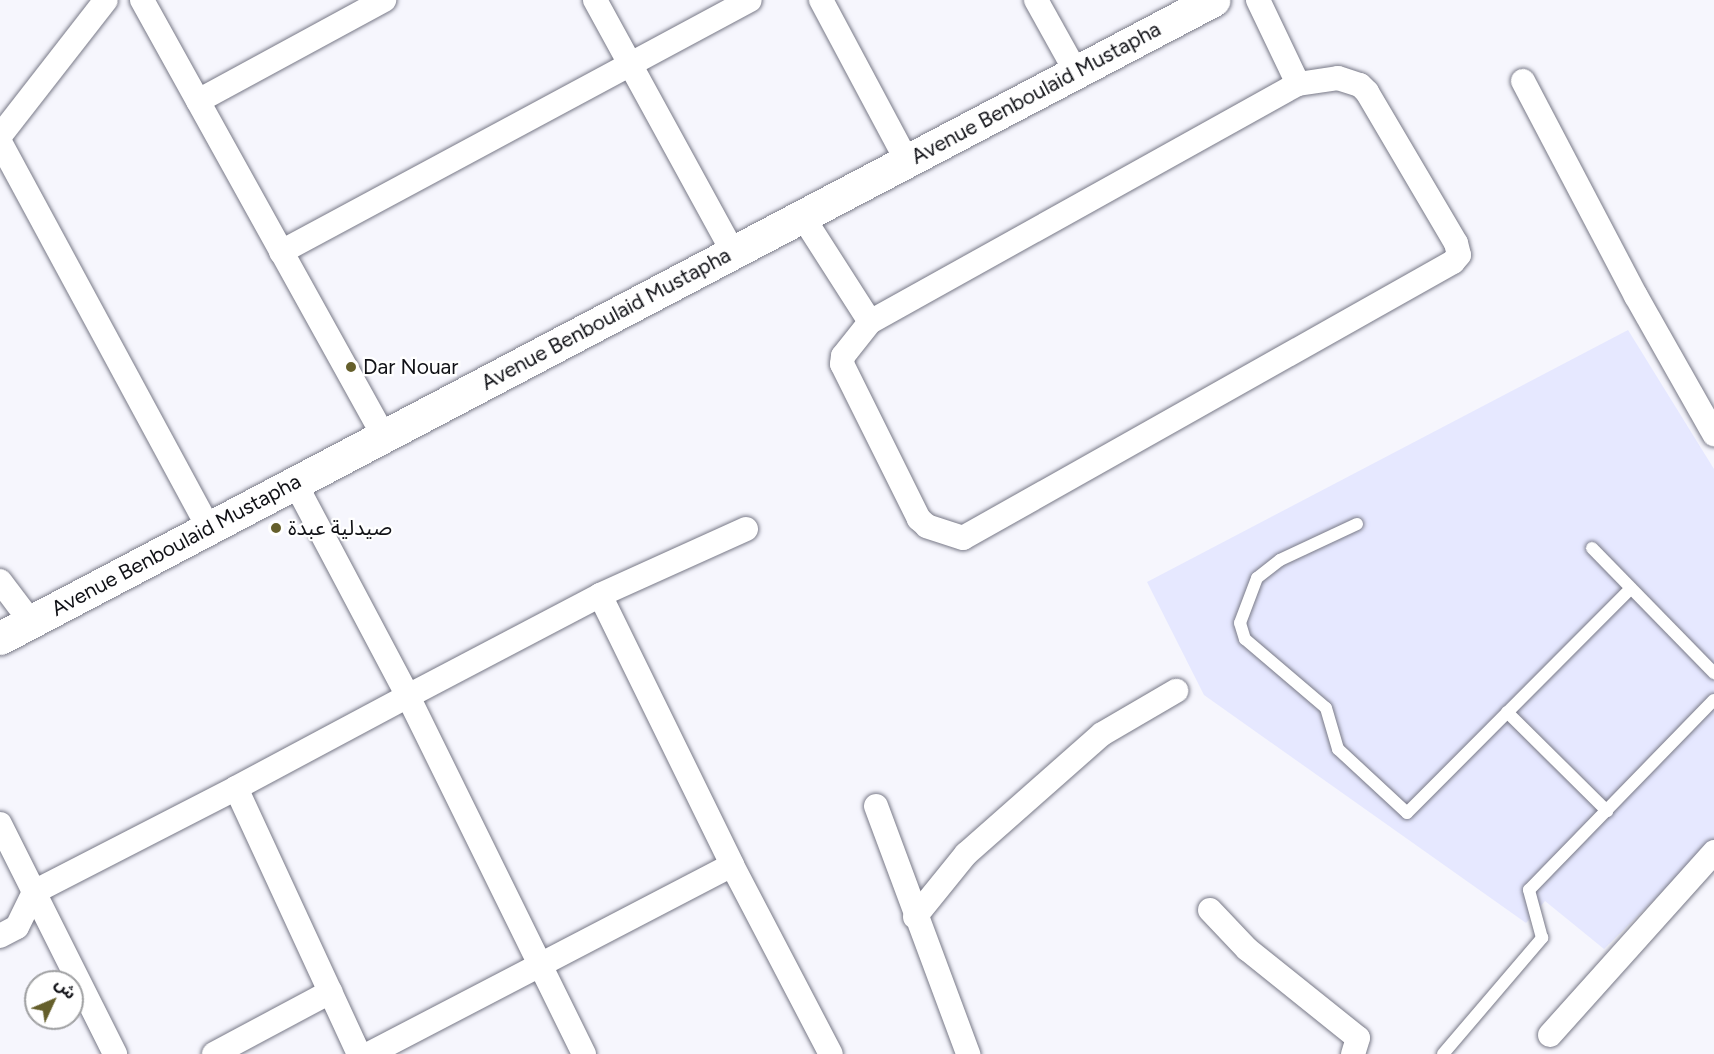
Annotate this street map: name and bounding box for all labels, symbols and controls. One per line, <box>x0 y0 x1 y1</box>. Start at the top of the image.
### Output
street label: Avenue Benboulaid Mustapha <box>907 16 1165 170</box>
street label: Avenue Benboulaid Mustapha <box>477 242 735 396</box>
place label: Dar Nouar <box>363 354 458 380</box>
marker: Dar Nouar <box>344 360 358 374</box>
street label: Avenue Benboulaid Mustapha <box>47 468 305 622</box>
place label: صيدلية عبدة <box>288 515 392 541</box>
marker: صيدلية عبدة <box>269 521 283 535</box>
north arrow <box>24 970 84 1030</box>
text: ش <box>51 974 80 1003</box>

